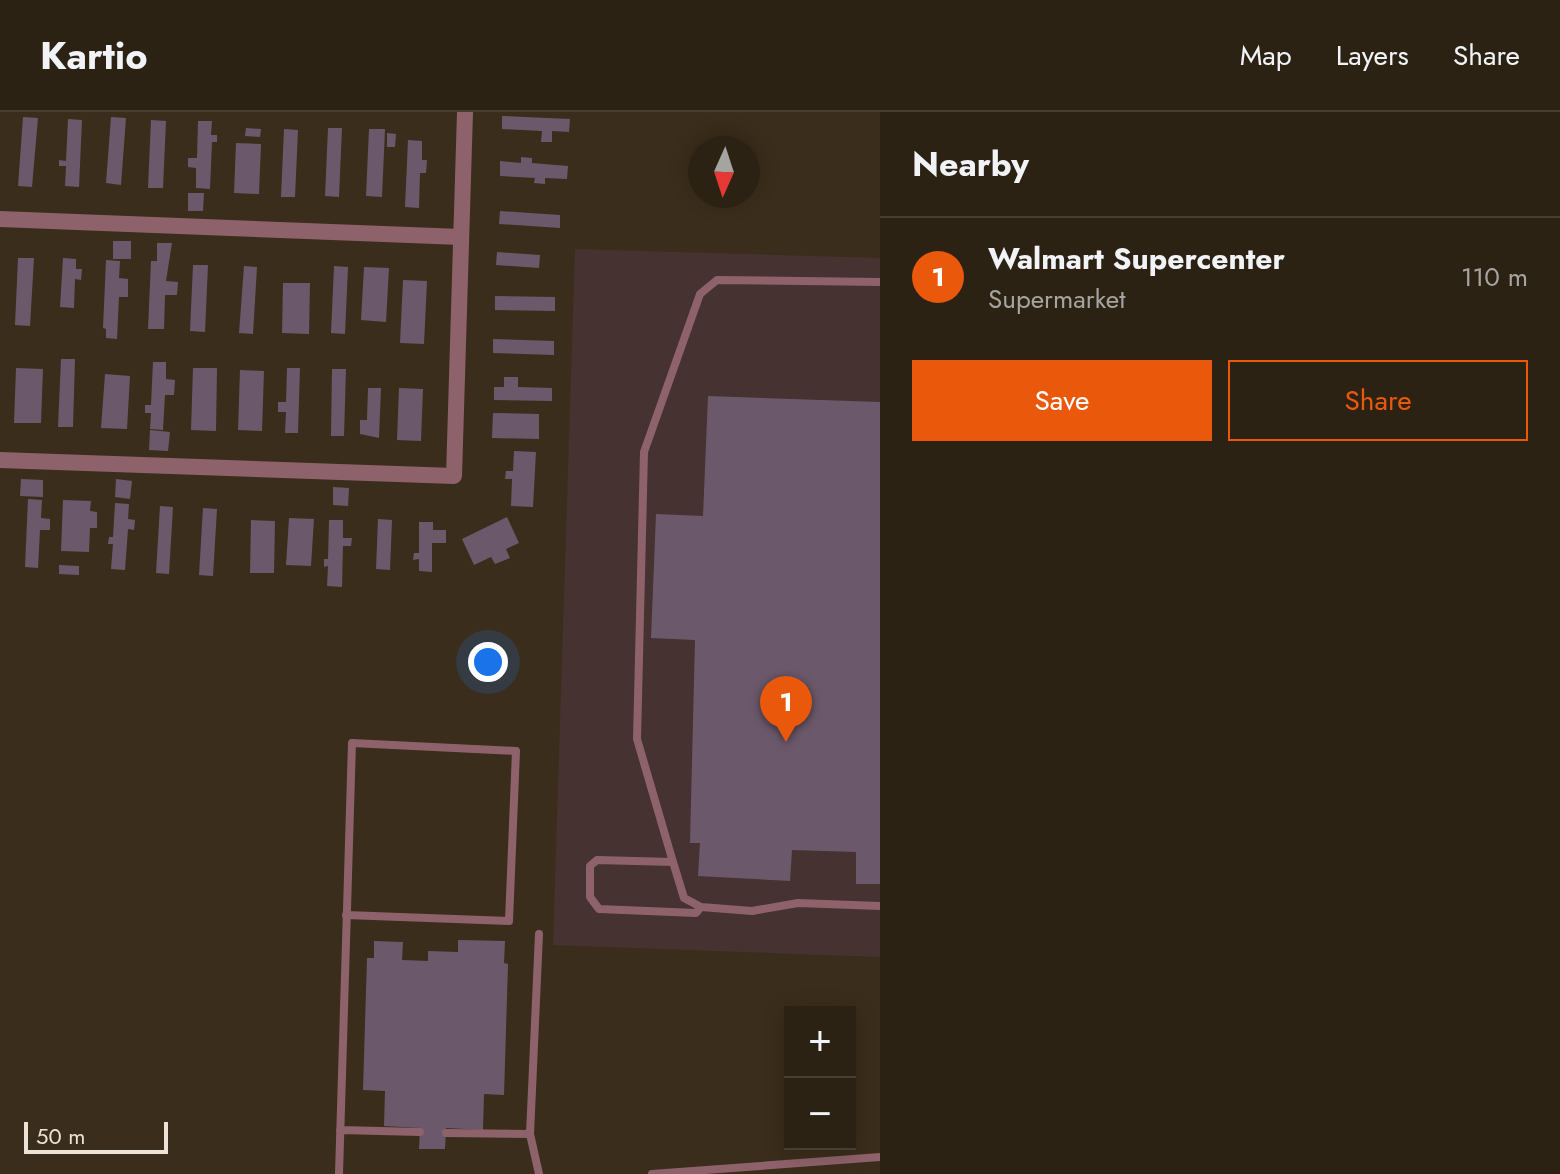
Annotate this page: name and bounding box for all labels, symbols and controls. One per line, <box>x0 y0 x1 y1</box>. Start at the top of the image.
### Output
text: Kartio <box>40 28 148 83</box>
text: Map <box>1240 35 1292 76</box>
text: Layers <box>1336 35 1409 76</box>
text: Share <box>1453 35 1520 76</box>
north arrow <box>688 136 760 208</box>
text: Nearby <box>912 140 1029 189</box>
text: Walmart Supercenter <box>988 237 1285 280</box>
text: 1 <box>931 258 945 296</box>
text: 110 m <box>1461 258 1528 296</box>
text: Supermarket <box>988 280 1125 318</box>
button: Save <box>912 360 1212 441</box>
button: Share <box>1228 360 1528 441</box>
your location <box>468 642 508 682</box>
pin: 1 <box>760 676 812 742</box>
map controls <box>784 1006 856 1150</box>
button: + <box>784 1006 856 1078</box>
button: − <box>784 1078 856 1150</box>
scale bar <box>24 1118 168 1154</box>
text: 50 m <box>36 1120 85 1152</box>

